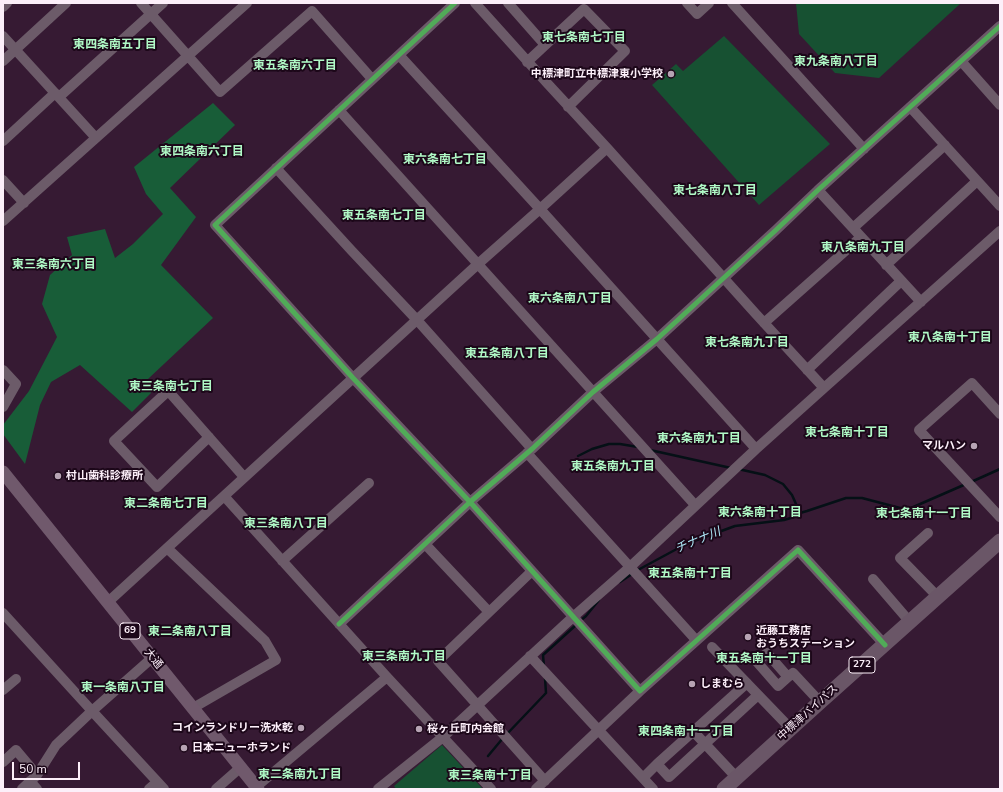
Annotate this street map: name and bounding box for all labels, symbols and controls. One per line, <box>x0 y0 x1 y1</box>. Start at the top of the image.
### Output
district label: 東七条南七丁目 <box>542 31 626 45</box>
district label: 東四条南五丁目 <box>73 38 157 52</box>
district label: 東九条南八丁目 <box>794 55 878 69</box>
district label: 東五条南六丁目 <box>253 59 337 73</box>
place label: 中標津町立中標津東小学校 <box>531 67 663 81</box>
marker: 中標津町立中標津東小学校 <box>666 69 676 79</box>
district label: 東四条南六丁目 <box>160 145 244 159</box>
district label: 東六条南七丁目 <box>403 153 487 167</box>
district label: 東七条南八丁目 <box>673 184 757 198</box>
district label: 東五条南七丁目 <box>342 209 426 223</box>
district label: 東八条南九丁目 <box>821 241 905 255</box>
district label: 東三条南六丁目 <box>12 258 96 272</box>
district label: 東六条南八丁目 <box>528 292 612 306</box>
district label: 東八条南十丁目 <box>908 331 992 345</box>
district label: 東七条南九丁目 <box>705 336 789 350</box>
district label: 東五条南八丁目 <box>465 347 549 361</box>
district label: 東三条南七丁目 <box>129 380 213 394</box>
district label: 東七条南十丁目 <box>805 426 889 440</box>
district label: 東六条南九丁目 <box>657 432 741 446</box>
place label: マルハン <box>922 439 966 453</box>
marker: マルハン <box>969 441 979 451</box>
district label: 東五条南九丁目 <box>571 460 655 474</box>
place label: 村山歯科診療所 <box>66 469 143 483</box>
marker: 村山歯科診療所 <box>53 471 63 481</box>
district label: 東二条南七丁目 <box>124 497 208 511</box>
district label: 東六条南十丁目 <box>718 506 802 520</box>
district label: 東七条南十一丁目 <box>876 507 972 521</box>
district label: 東三条南八丁目 <box>244 517 328 531</box>
water label: チナナ川 <box>673 525 723 557</box>
district label: 東五条南十丁目 <box>648 567 732 581</box>
road number: 69 <box>120 623 140 639</box>
place label: 近藤工務店 おうちステーション <box>756 624 855 650</box>
district label: 東二条南八丁目 <box>148 625 232 639</box>
marker: 近藤工務店 おうちステーション <box>743 632 753 642</box>
street label: 大通 <box>141 646 165 672</box>
district label: 東三条南九丁目 <box>362 650 446 664</box>
district label: 東五条南十一丁目 <box>716 652 812 666</box>
road number: 272 <box>849 657 875 673</box>
place label: しまむら <box>700 677 744 691</box>
marker: しまむら <box>687 679 697 689</box>
district label: 東一条南八丁目 <box>81 681 165 695</box>
street label: 中標津バイパス <box>775 682 841 744</box>
place label: コインランドリー洗水乾 <box>172 721 293 735</box>
place label: 桜ヶ丘町内会館 <box>427 722 504 736</box>
marker: コインランドリー洗水乾 <box>296 723 306 733</box>
marker: 桜ヶ丘町内会館 <box>414 724 424 734</box>
district label: 東四条南十一丁目 <box>638 725 734 739</box>
place label: 日本ニューホランド <box>192 741 291 755</box>
marker: 日本ニューホランド <box>179 743 189 753</box>
scale bar <box>14 754 82 780</box>
text: 50 m <box>19 761 47 777</box>
district label: 東二条南九丁目 <box>258 768 342 782</box>
district label: 東三条南十丁目 <box>448 769 532 783</box>

